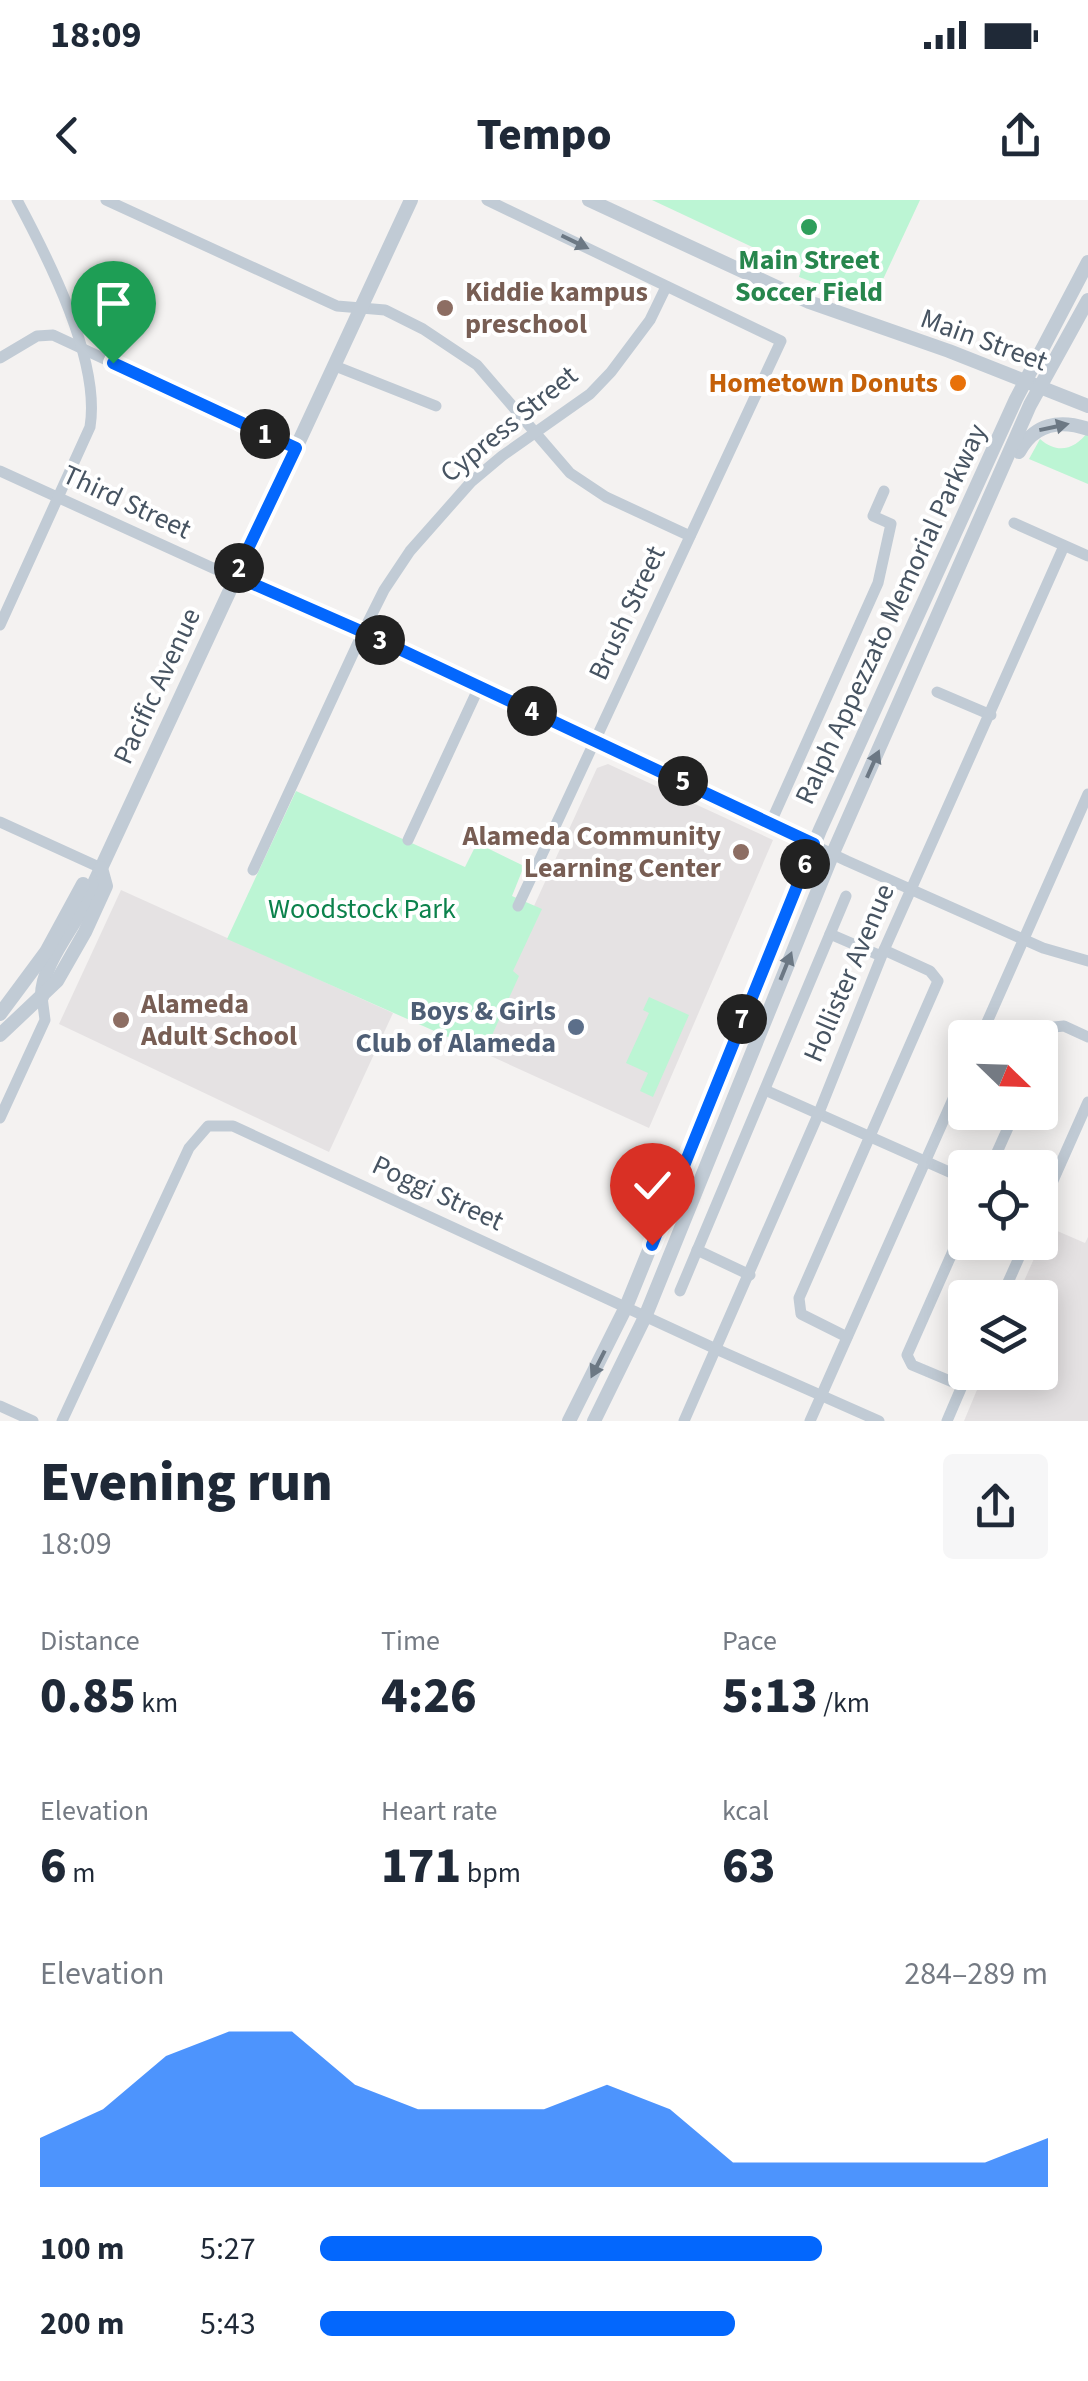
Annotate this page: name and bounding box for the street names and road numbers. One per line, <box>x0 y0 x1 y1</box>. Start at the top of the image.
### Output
street label: Main Street <box>915 299 1054 382</box>
street label: Cypress Street <box>432 356 587 492</box>
street label: Ralph Appezzato Memorial Parkway <box>785 417 997 811</box>
street label: Third Street <box>56 455 198 549</box>
street label: Brush Street <box>578 539 676 687</box>
street label: Pacific Avenue <box>103 601 211 771</box>
street label: Hollister Avenue <box>793 878 905 1068</box>
street label: Poggi Street <box>366 1145 511 1241</box>

